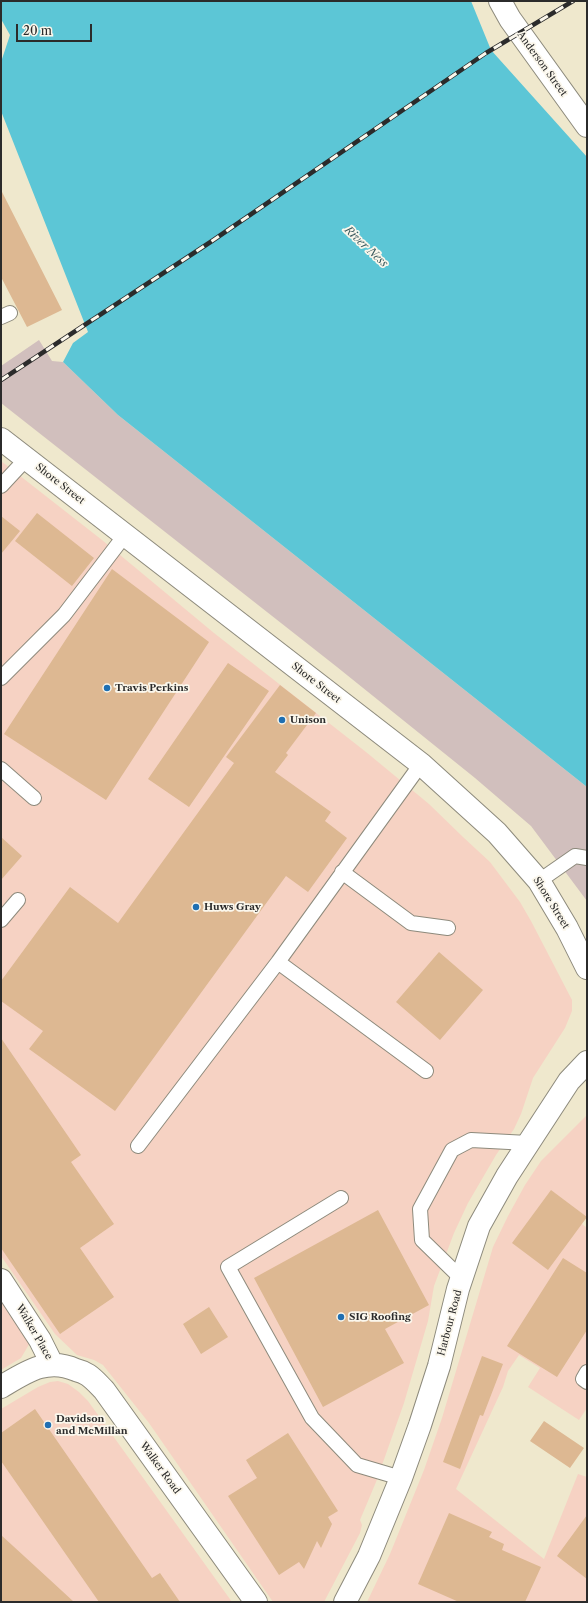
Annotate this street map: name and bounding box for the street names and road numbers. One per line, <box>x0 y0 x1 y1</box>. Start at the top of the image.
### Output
street label: Anderson Street <box>514 29 570 99</box>
street label: Shore Street <box>33 461 87 507</box>
street label: Shore Street <box>289 660 343 706</box>
street label: Shore Street <box>530 875 572 931</box>
street label: Harbour Road <box>435 1289 465 1357</box>
street label: Walker Place <box>13 1302 55 1362</box>
street label: Walker Road <box>137 1440 183 1496</box>

